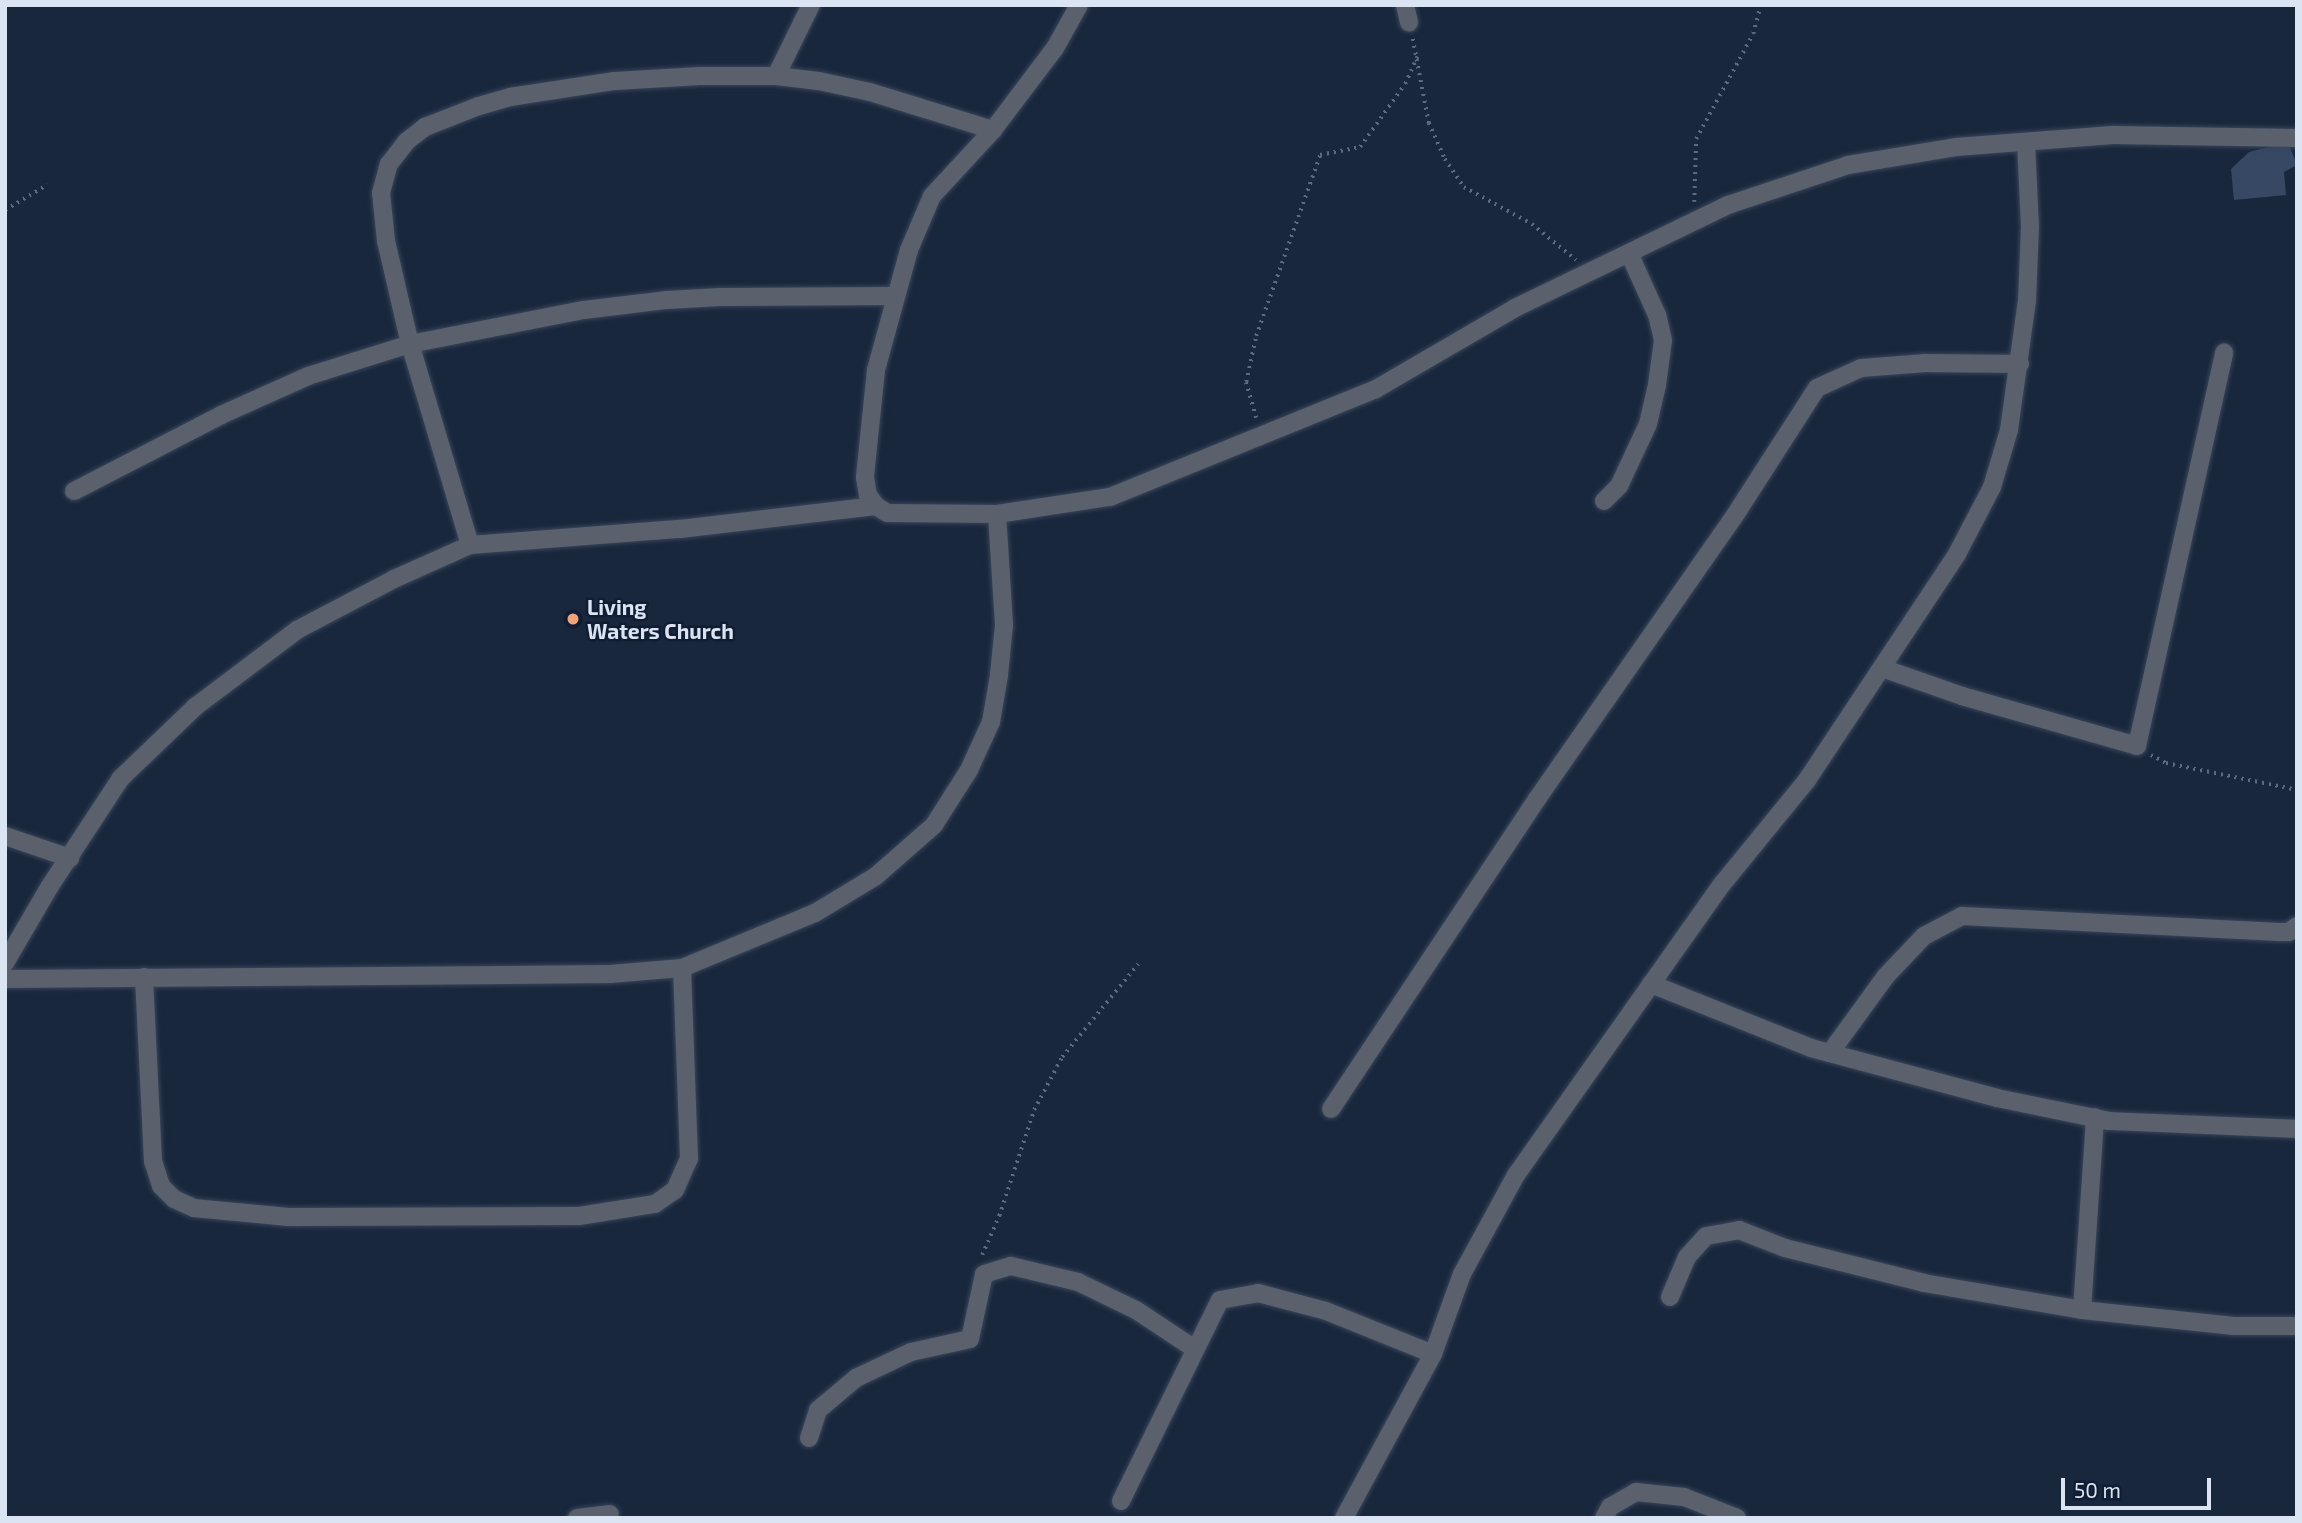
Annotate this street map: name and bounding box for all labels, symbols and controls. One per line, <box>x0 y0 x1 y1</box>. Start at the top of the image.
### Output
place label: Living Waters Church <box>587 594 734 644</box>
marker: Living Waters Church <box>565 611 581 627</box>
scale bar <box>2064 1464 2214 1508</box>
text: 50 m <box>2074 1477 2121 1502</box>

